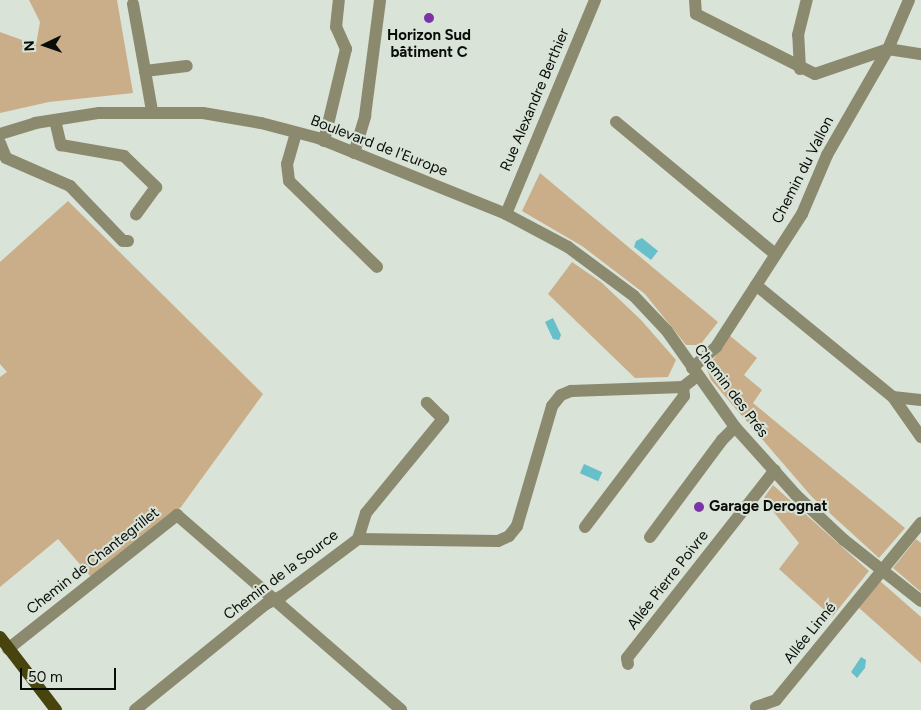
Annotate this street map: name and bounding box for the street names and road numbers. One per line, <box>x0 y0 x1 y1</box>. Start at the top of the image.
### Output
street label: Rue Alexandre Berthier <box>497 26 573 174</box>
street label: Boulevard de l'Europe <box>308 112 450 180</box>
street label: Chemin du Vallon <box>768 113 838 227</box>
street label: Chemin des Prés <box>690 341 772 441</box>
street label: Chemin de Chantegrillet <box>23 504 163 618</box>
street label: Chemin de la Source <box>220 526 342 624</box>
street label: Allée Pierre Poivre <box>624 527 712 633</box>
street label: Allée Linné <box>780 599 840 667</box>

